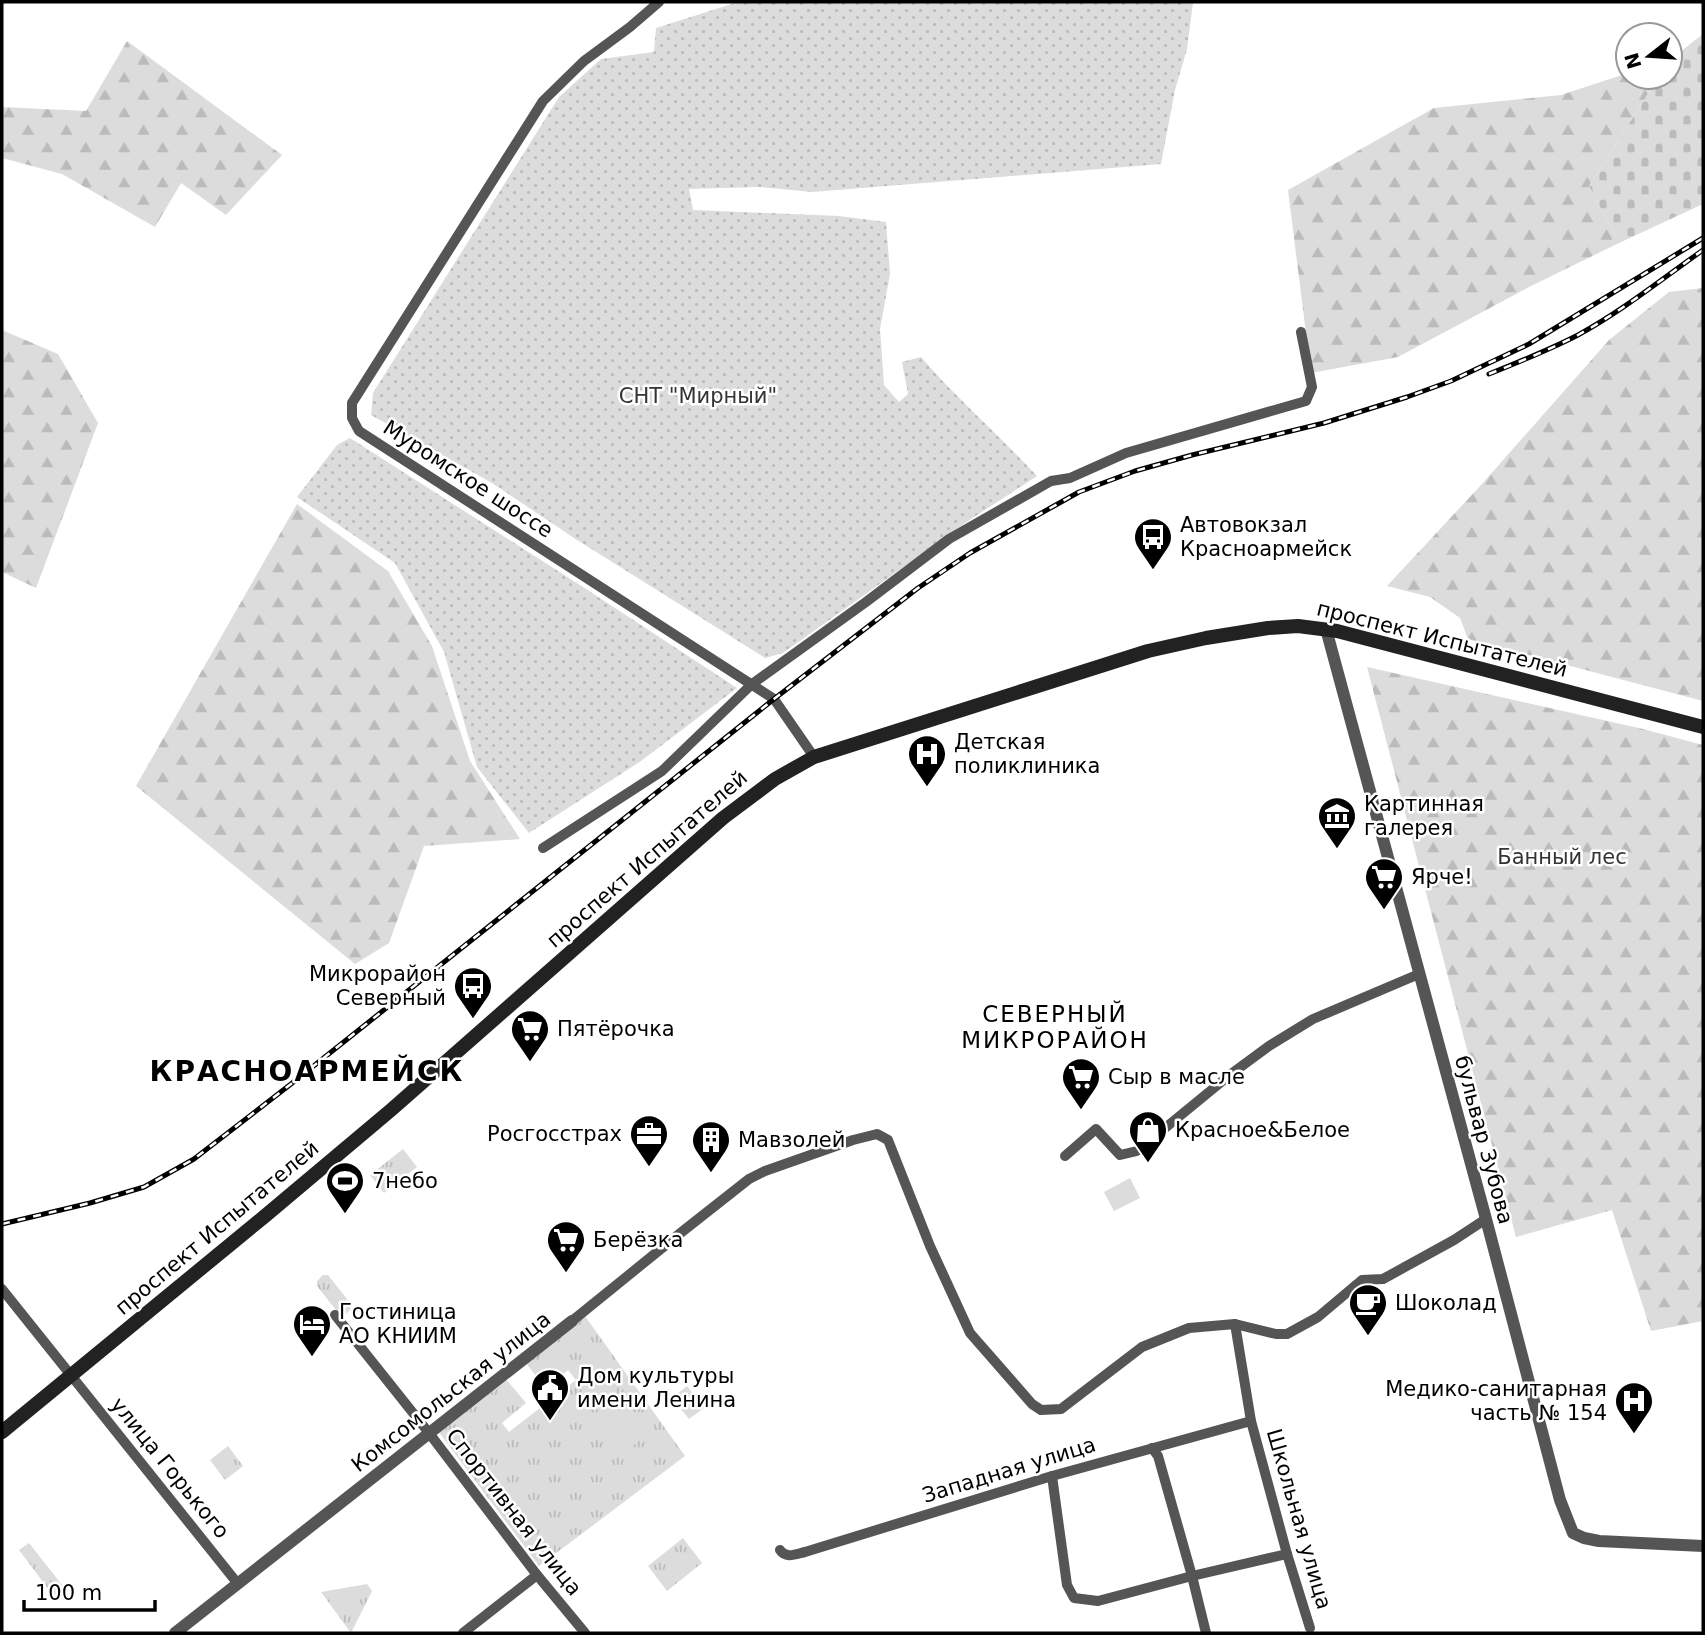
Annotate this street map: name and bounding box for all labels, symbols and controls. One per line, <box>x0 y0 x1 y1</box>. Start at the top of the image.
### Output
north arrow <box>1614 21 1684 91</box>
text: N <box>1620 50 1646 72</box>
park label: СНТ "Мирный" <box>619 384 777 408</box>
street label: Муромское шоссе <box>379 415 557 543</box>
place label: Автовокзал Красноармейск <box>1180 513 1352 561</box>
bus stop icon: Автовокзал Красноармейск <box>1132 516 1174 571</box>
street label: проспект Испытателей <box>1314 596 1570 682</box>
place label: Детская поликлиника <box>954 730 1100 778</box>
hospital icon: Детская поликлиника <box>906 733 948 788</box>
street label: проспект Испытателей <box>542 765 752 953</box>
place label: Картинная галерея <box>1364 792 1484 840</box>
museum icon: Картинная галерея <box>1316 795 1358 850</box>
park label: Банный лес <box>1497 845 1627 869</box>
supermarket icon: Ярче! <box>1363 856 1405 911</box>
place label: Ярче! <box>1411 865 1473 889</box>
place label: Микрорайон Северный <box>309 962 446 1010</box>
bus stop icon: Микрорайон Северный <box>452 965 494 1020</box>
district label: СЕВЕРНЫЙ МИКРОРАЙОН <box>961 1000 1149 1053</box>
supermarket icon: Пятёрочка <box>509 1008 551 1063</box>
place label: Пятёрочка <box>557 1017 675 1041</box>
street label: бульвар Зубова <box>1450 1053 1518 1227</box>
district label: КРАСНОАРМЕЙСК <box>150 1054 464 1088</box>
supermarket icon: Сыр в масле <box>1060 1056 1102 1111</box>
place label: Сыр в масле <box>1108 1065 1245 1089</box>
shop icon: Красное&Белое <box>1127 1109 1169 1164</box>
office icon: Росгосстрах <box>628 1113 670 1168</box>
place label: Красное&Белое <box>1175 1118 1350 1142</box>
building icon: Мавзолей <box>690 1119 732 1174</box>
place label: Росгосстрах <box>487 1122 622 1146</box>
place label: Мавзолей <box>738 1128 845 1152</box>
street label: проспект Испытателей <box>111 1136 323 1320</box>
sports icon: 7небо <box>324 1160 366 1215</box>
place label: 7небо <box>372 1169 438 1193</box>
supermarket icon: Берёзка <box>545 1219 587 1274</box>
place label: Берёзка <box>593 1228 683 1252</box>
cafe icon: Шоколад <box>1347 1282 1389 1337</box>
place label: Шоколад <box>1395 1291 1497 1315</box>
place label: Гостиница АО КНИИМ <box>339 1300 457 1348</box>
hotel icon: Гостиница АО КНИИМ <box>291 1303 333 1358</box>
street label: Комсомольская улица <box>347 1307 555 1477</box>
place label: Дом культуры имени Ленина <box>577 1364 736 1412</box>
public building icon: Дом культуры имени Ленина <box>529 1367 571 1422</box>
place label: Медико-санитарная часть № 154 <box>1385 1377 1607 1425</box>
hospital icon: Медико-санитарная часть № 154 <box>1613 1380 1655 1435</box>
street label: улица Горького <box>106 1393 234 1543</box>
street label: Спортивная улица <box>441 1424 587 1600</box>
street label: Школьная улица <box>1262 1426 1336 1612</box>
street label: Западная улица <box>919 1432 1099 1508</box>
scale bar <box>24 1568 156 1612</box>
text: 100 m <box>35 1581 102 1605</box>

